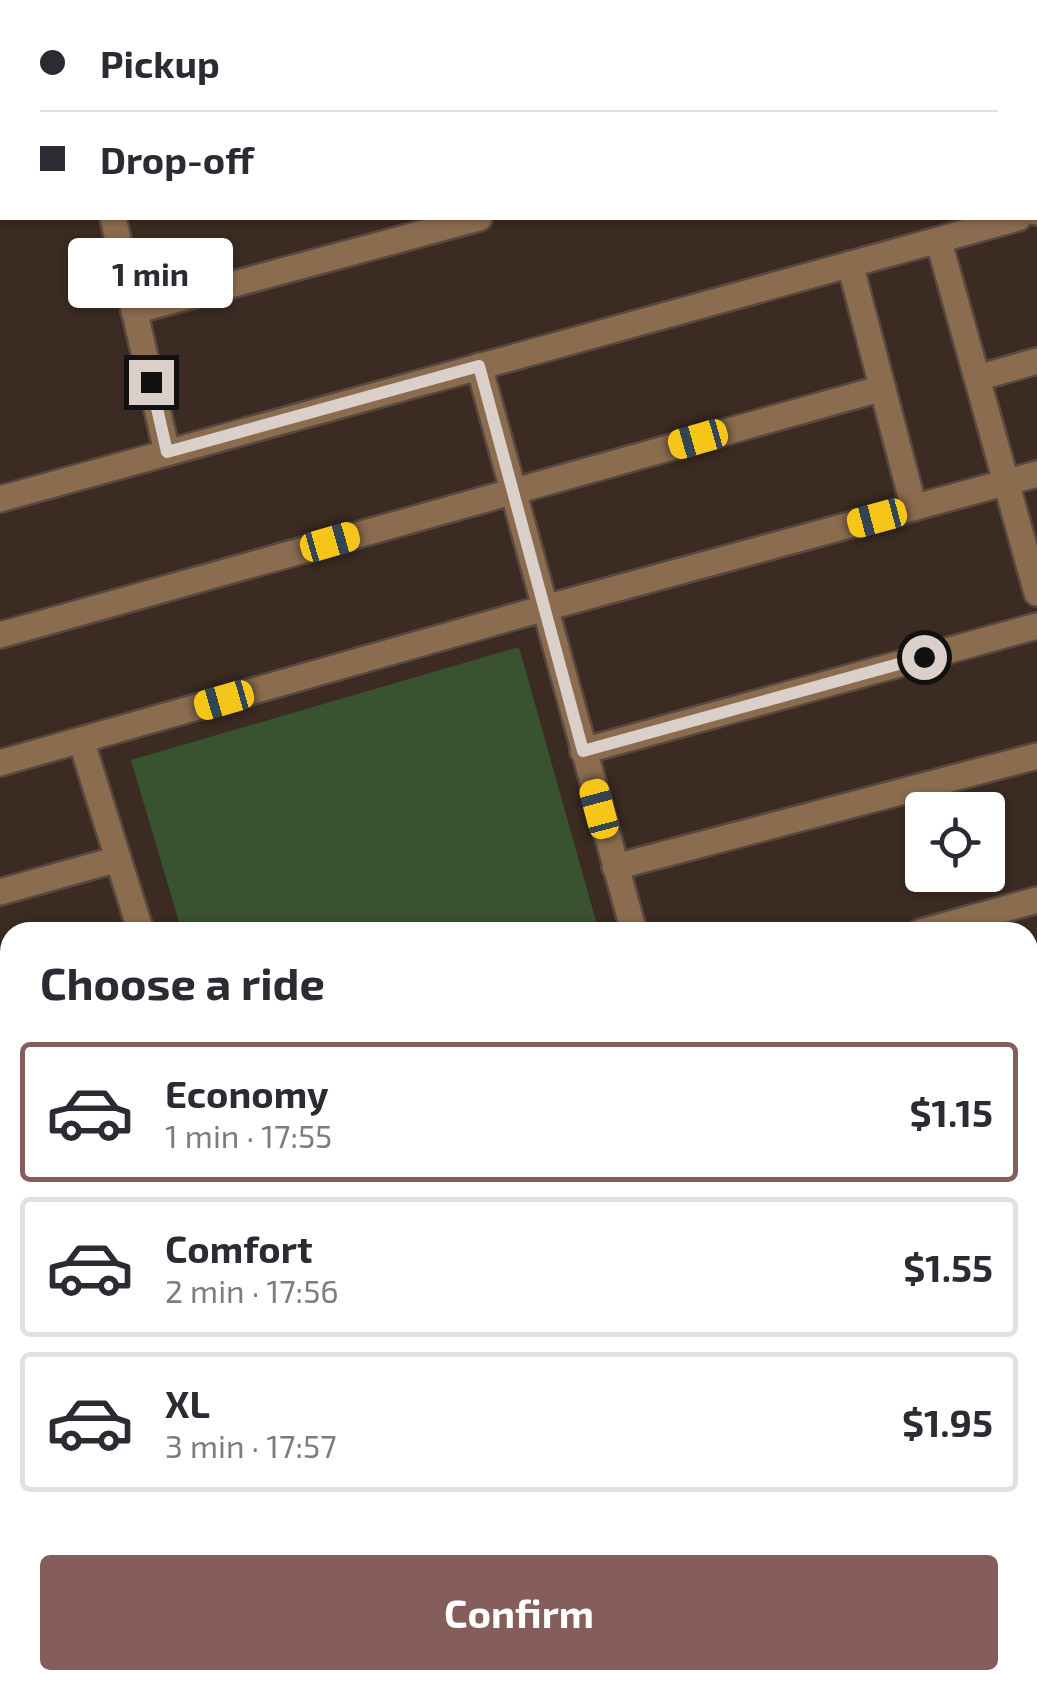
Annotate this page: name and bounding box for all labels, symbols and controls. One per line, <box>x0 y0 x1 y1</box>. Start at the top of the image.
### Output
text: Pickup <box>100 40 220 86</box>
text: Drop-off <box>100 136 254 182</box>
callout: 1 min <box>68 237 234 307</box>
text: 1 min <box>112 254 189 292</box>
route end <box>129 360 174 405</box>
car <box>665 416 731 462</box>
car <box>844 496 910 540</box>
car <box>297 519 363 565</box>
route start <box>902 635 947 680</box>
car <box>191 677 257 723</box>
car <box>577 776 621 842</box>
map controls <box>905 792 1005 892</box>
button: locate <box>905 792 1005 892</box>
text: Choose a ride <box>40 955 325 1009</box>
icon: car <box>45 1067 135 1157</box>
text: Economy <box>165 1070 329 1116</box>
text: $1.15 <box>910 1089 993 1135</box>
text: 1 min · 17:55 <box>165 1116 332 1154</box>
icon: car <box>45 1222 135 1312</box>
text: Comfort <box>165 1225 313 1271</box>
text: $1.55 <box>903 1244 993 1290</box>
text: 2 min · 17:56 <box>165 1271 339 1309</box>
icon: car <box>45 1377 135 1467</box>
text: XL <box>165 1380 210 1426</box>
text: $1.95 <box>902 1399 993 1445</box>
text: 3 min · 17:57 <box>165 1426 337 1464</box>
button: Confirm <box>40 1555 998 1670</box>

